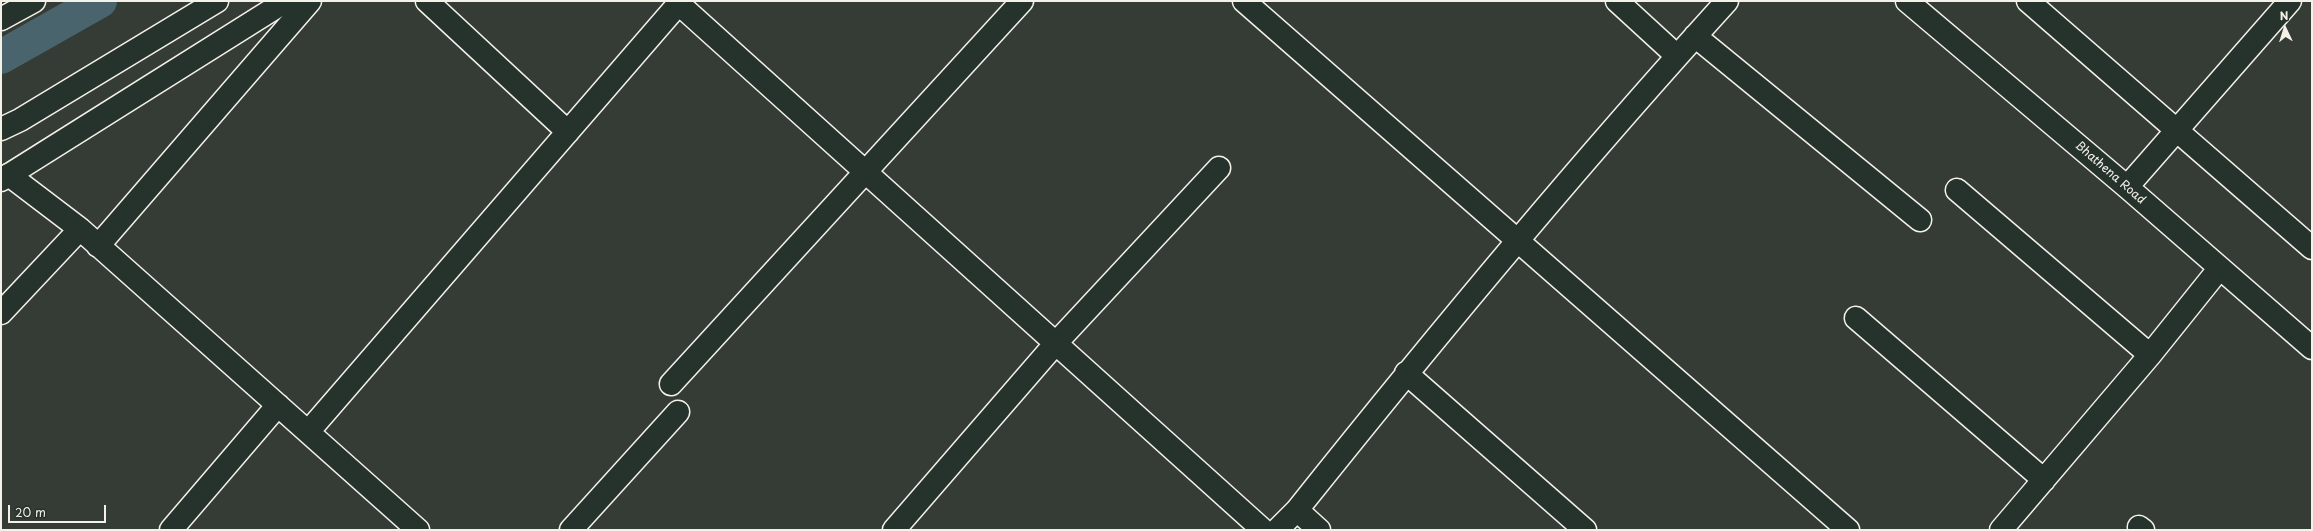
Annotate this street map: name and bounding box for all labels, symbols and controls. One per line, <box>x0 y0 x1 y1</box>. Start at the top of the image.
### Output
text: N <box>2279 7 2289 24</box>
north arrow <box>2265 8 2305 48</box>
street label: Bhathena Road <box>2072 139 2148 207</box>
scale bar <box>10 497 108 523</box>
text: 20 m <box>15 503 46 521</box>

